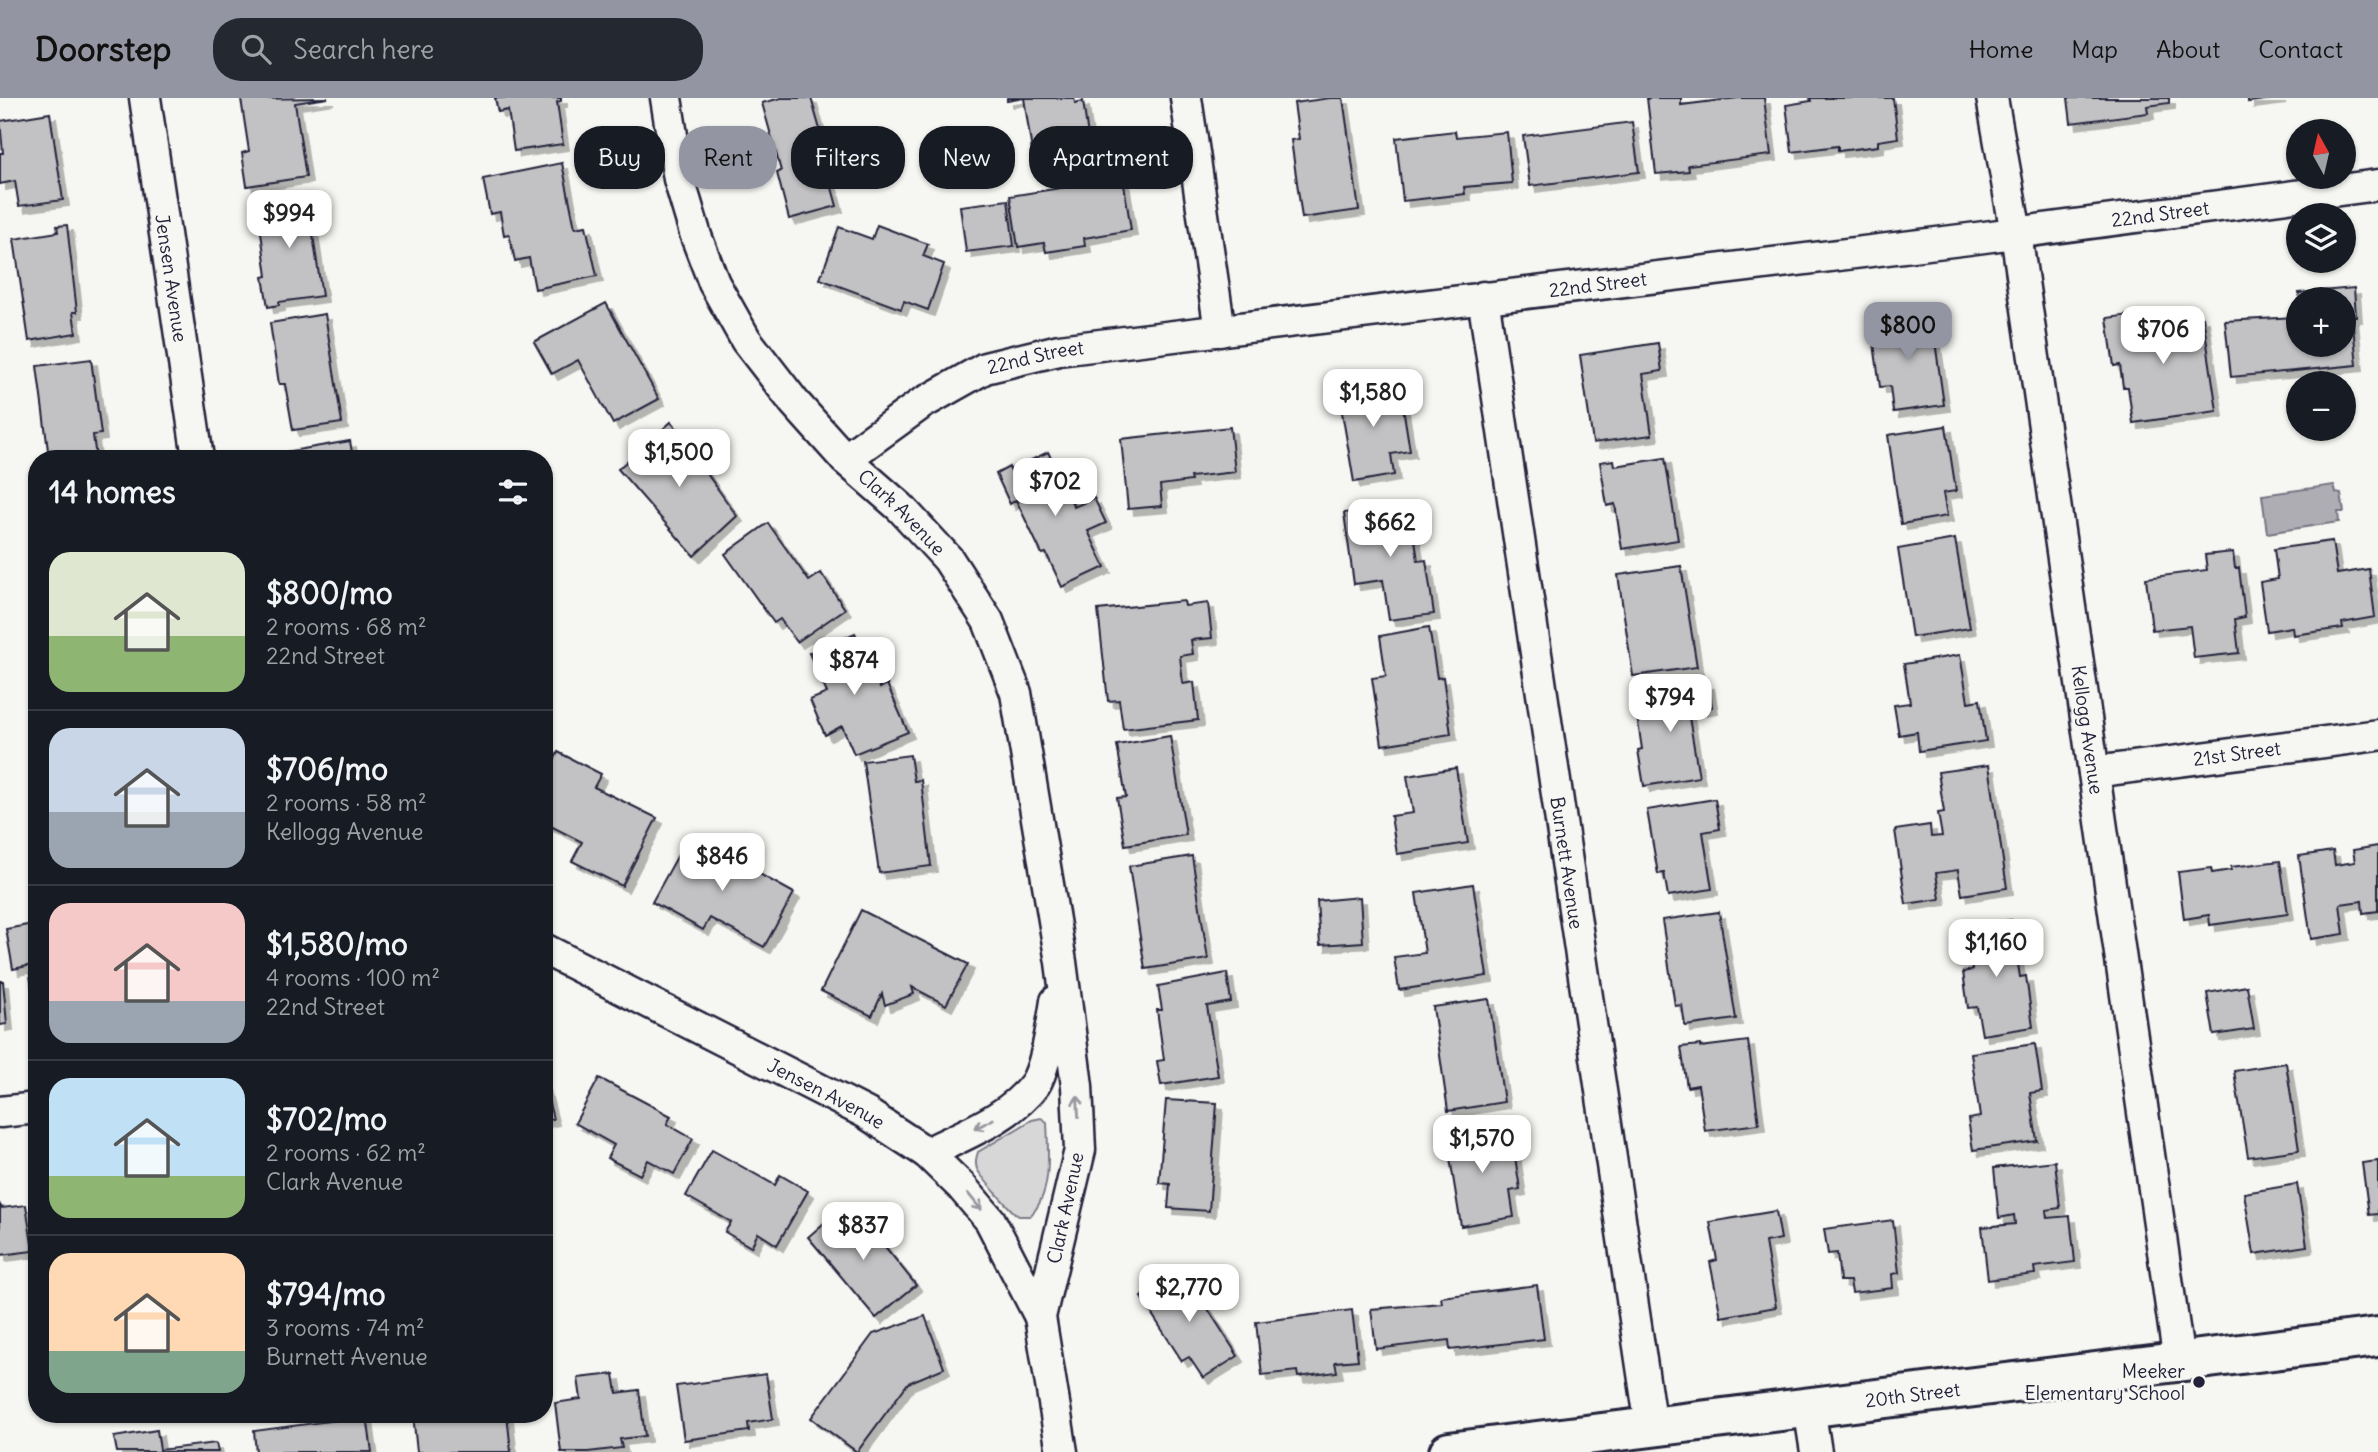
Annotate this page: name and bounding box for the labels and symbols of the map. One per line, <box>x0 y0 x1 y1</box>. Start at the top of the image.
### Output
north arrow <box>2286 119 2356 189</box>
pin: $994 <box>248 190 330 250</box>
street label: 22nd Street <box>2110 195 2211 232</box>
street label: Jensen Avenue <box>150 212 193 344</box>
street label: 22nd Street <box>1547 266 1648 302</box>
pin: $800 <box>1867 302 1949 362</box>
pin: $706 <box>2122 306 2204 366</box>
street label: 22nd Street <box>985 335 1085 379</box>
pin: $1,580 <box>1316 370 1430 429</box>
pin: $1,500 <box>622 430 736 489</box>
pin: $702 <box>1014 458 1096 518</box>
street label: Clark Avenue <box>853 464 951 560</box>
pin: $662 <box>1349 500 1431 559</box>
pin: $874 <box>813 638 895 697</box>
street label: Kellogg Avenue <box>2067 664 2109 796</box>
pin: $794 <box>1629 674 1711 734</box>
street label: 21st Street <box>2191 736 2282 771</box>
street label: Burnett Avenue <box>1545 795 1589 931</box>
pin: $846 <box>681 834 763 893</box>
pin: $1,160 <box>1939 920 2053 979</box>
street label: Jensen Avenue <box>764 1053 889 1134</box>
one-way arrow <box>1071 1095 1084 1118</box>
pin: $1,570 <box>1425 1116 1539 1175</box>
one-way arrow <box>974 1118 995 1131</box>
street label: Clark Avenue <box>1041 1150 1089 1266</box>
one-way arrow <box>967 1193 982 1211</box>
pin: $837 <box>822 1202 904 1262</box>
pin: $2,770 <box>1132 1264 1246 1324</box>
place label: Meeker Elementary School <box>2024 1359 2185 1405</box>
marker: Meeker Elementary School <box>2191 1374 2207 1390</box>
street label: 20th Street <box>1864 1377 1961 1412</box>

